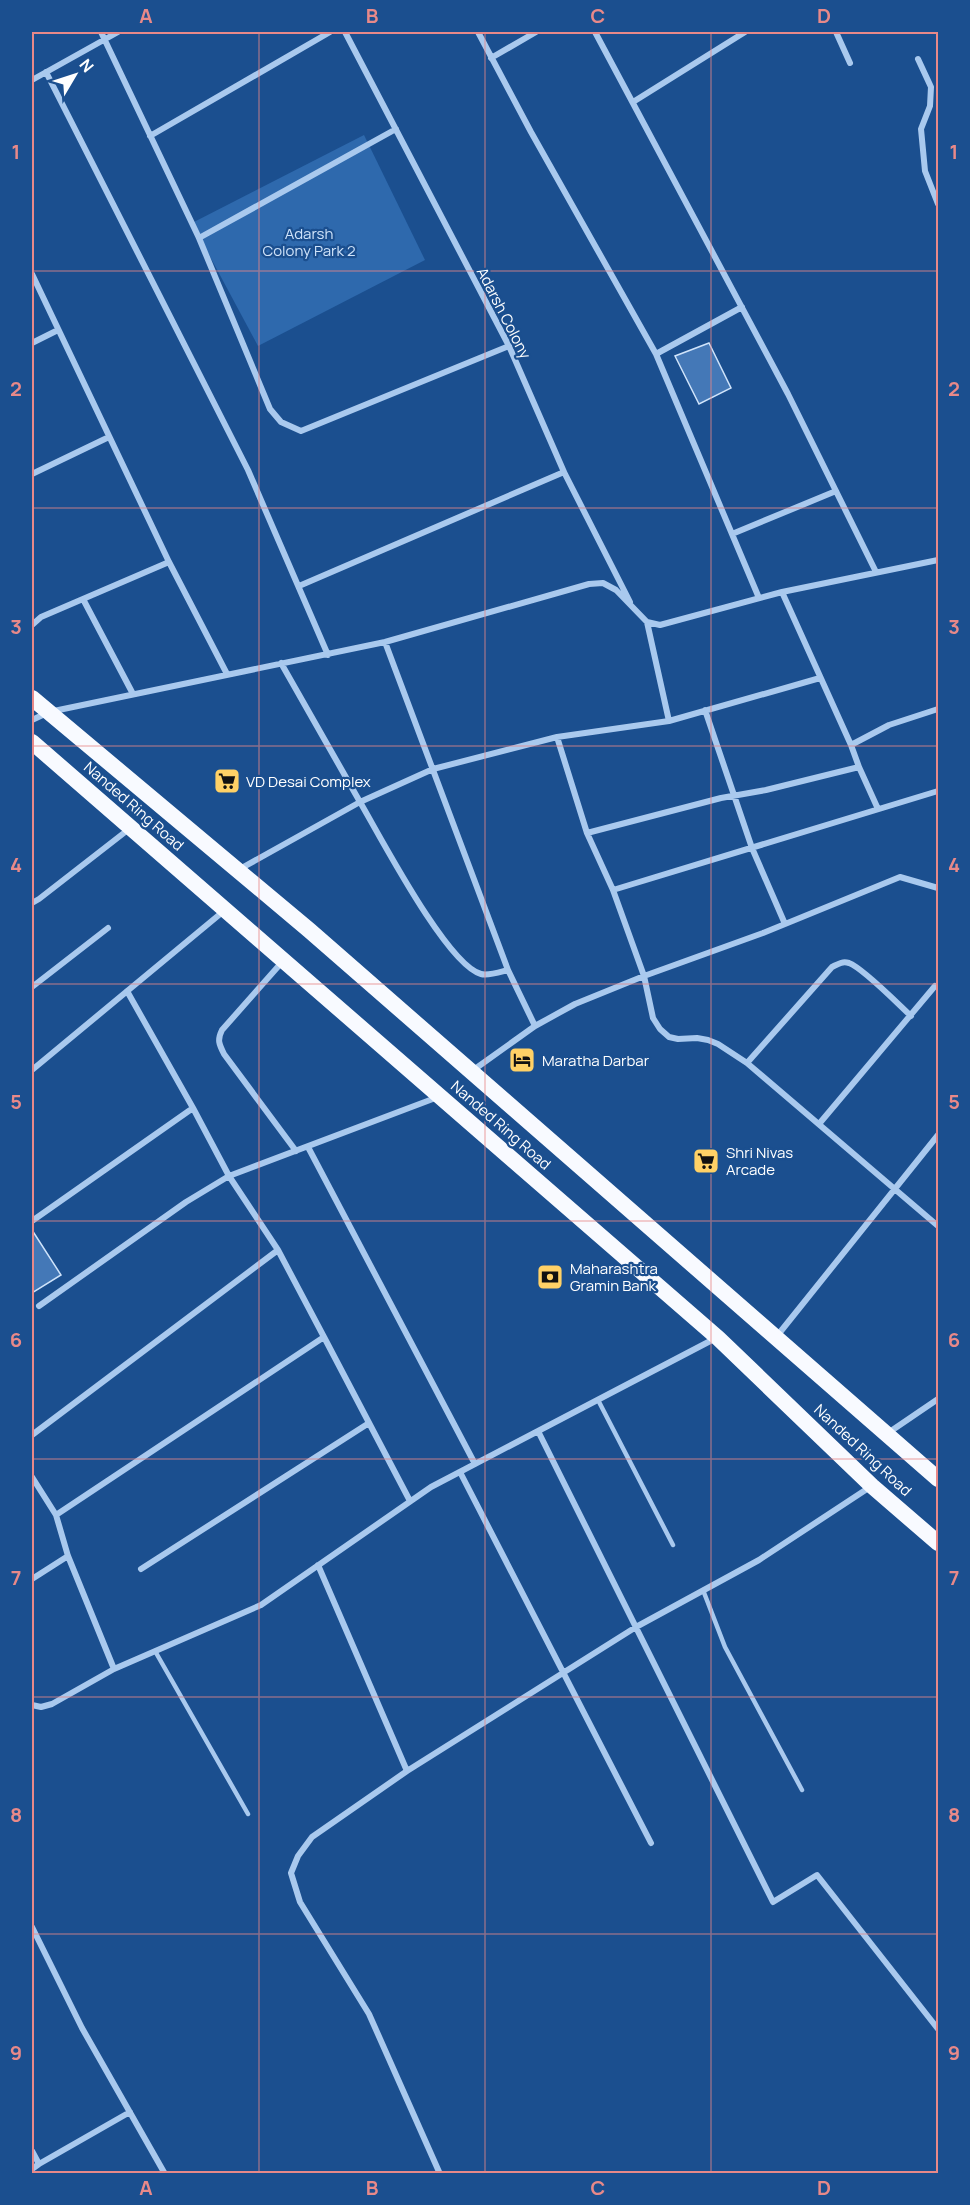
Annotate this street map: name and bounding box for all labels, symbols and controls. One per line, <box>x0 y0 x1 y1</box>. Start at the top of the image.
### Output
text: A <box>139 2 153 29</box>
text: B <box>366 2 379 29</box>
text: C <box>591 2 605 29</box>
text: D <box>817 2 831 29</box>
north arrow <box>45 45 105 105</box>
text: N <box>74 54 99 77</box>
text: 1 <box>12 138 20 165</box>
text: 1 <box>950 138 958 165</box>
park label: Adarsh Colony Park 2 <box>263 223 355 261</box>
street label: Adarsh Colony <box>472 264 536 362</box>
text: 2 <box>10 375 22 402</box>
text: 2 <box>948 375 960 402</box>
text: 3 <box>10 613 22 640</box>
text: 3 <box>948 613 960 640</box>
street label: Nanded Ring Road <box>79 757 189 855</box>
supermarket icon: VD Desai Complex <box>212 766 242 796</box>
place label: VD Desai Complex <box>246 771 371 792</box>
text: 4 <box>10 851 22 878</box>
text: 4 <box>948 851 960 878</box>
hotel icon: Maratha Darbar <box>507 1045 537 1075</box>
place label: Maratha Darbar <box>542 1050 650 1071</box>
street label: Nanded Ring Road <box>446 1076 556 1174</box>
text: 5 <box>10 1088 22 1115</box>
text: 5 <box>948 1088 960 1115</box>
place label: Shri Nivas Arcade <box>726 1142 793 1180</box>
supermarket icon: Shri Nivas Arcade <box>691 1146 721 1176</box>
place label: Maharashtra Gramin Bank <box>570 1258 658 1296</box>
bank icon: Maharashtra Gramin Bank <box>535 1262 565 1292</box>
text: 6 <box>10 1326 22 1353</box>
text: 6 <box>948 1326 960 1353</box>
street label: Nanded Ring Road <box>810 1399 916 1501</box>
text: 7 <box>11 1564 21 1591</box>
text: 7 <box>949 1564 959 1591</box>
text: 8 <box>10 1801 22 1828</box>
text: 8 <box>948 1801 960 1828</box>
text: 9 <box>10 2039 22 2066</box>
text: 9 <box>948 2039 960 2066</box>
text: A <box>139 2174 153 2201</box>
text: B <box>366 2174 379 2201</box>
text: C <box>591 2174 605 2201</box>
text: D <box>817 2174 831 2201</box>

